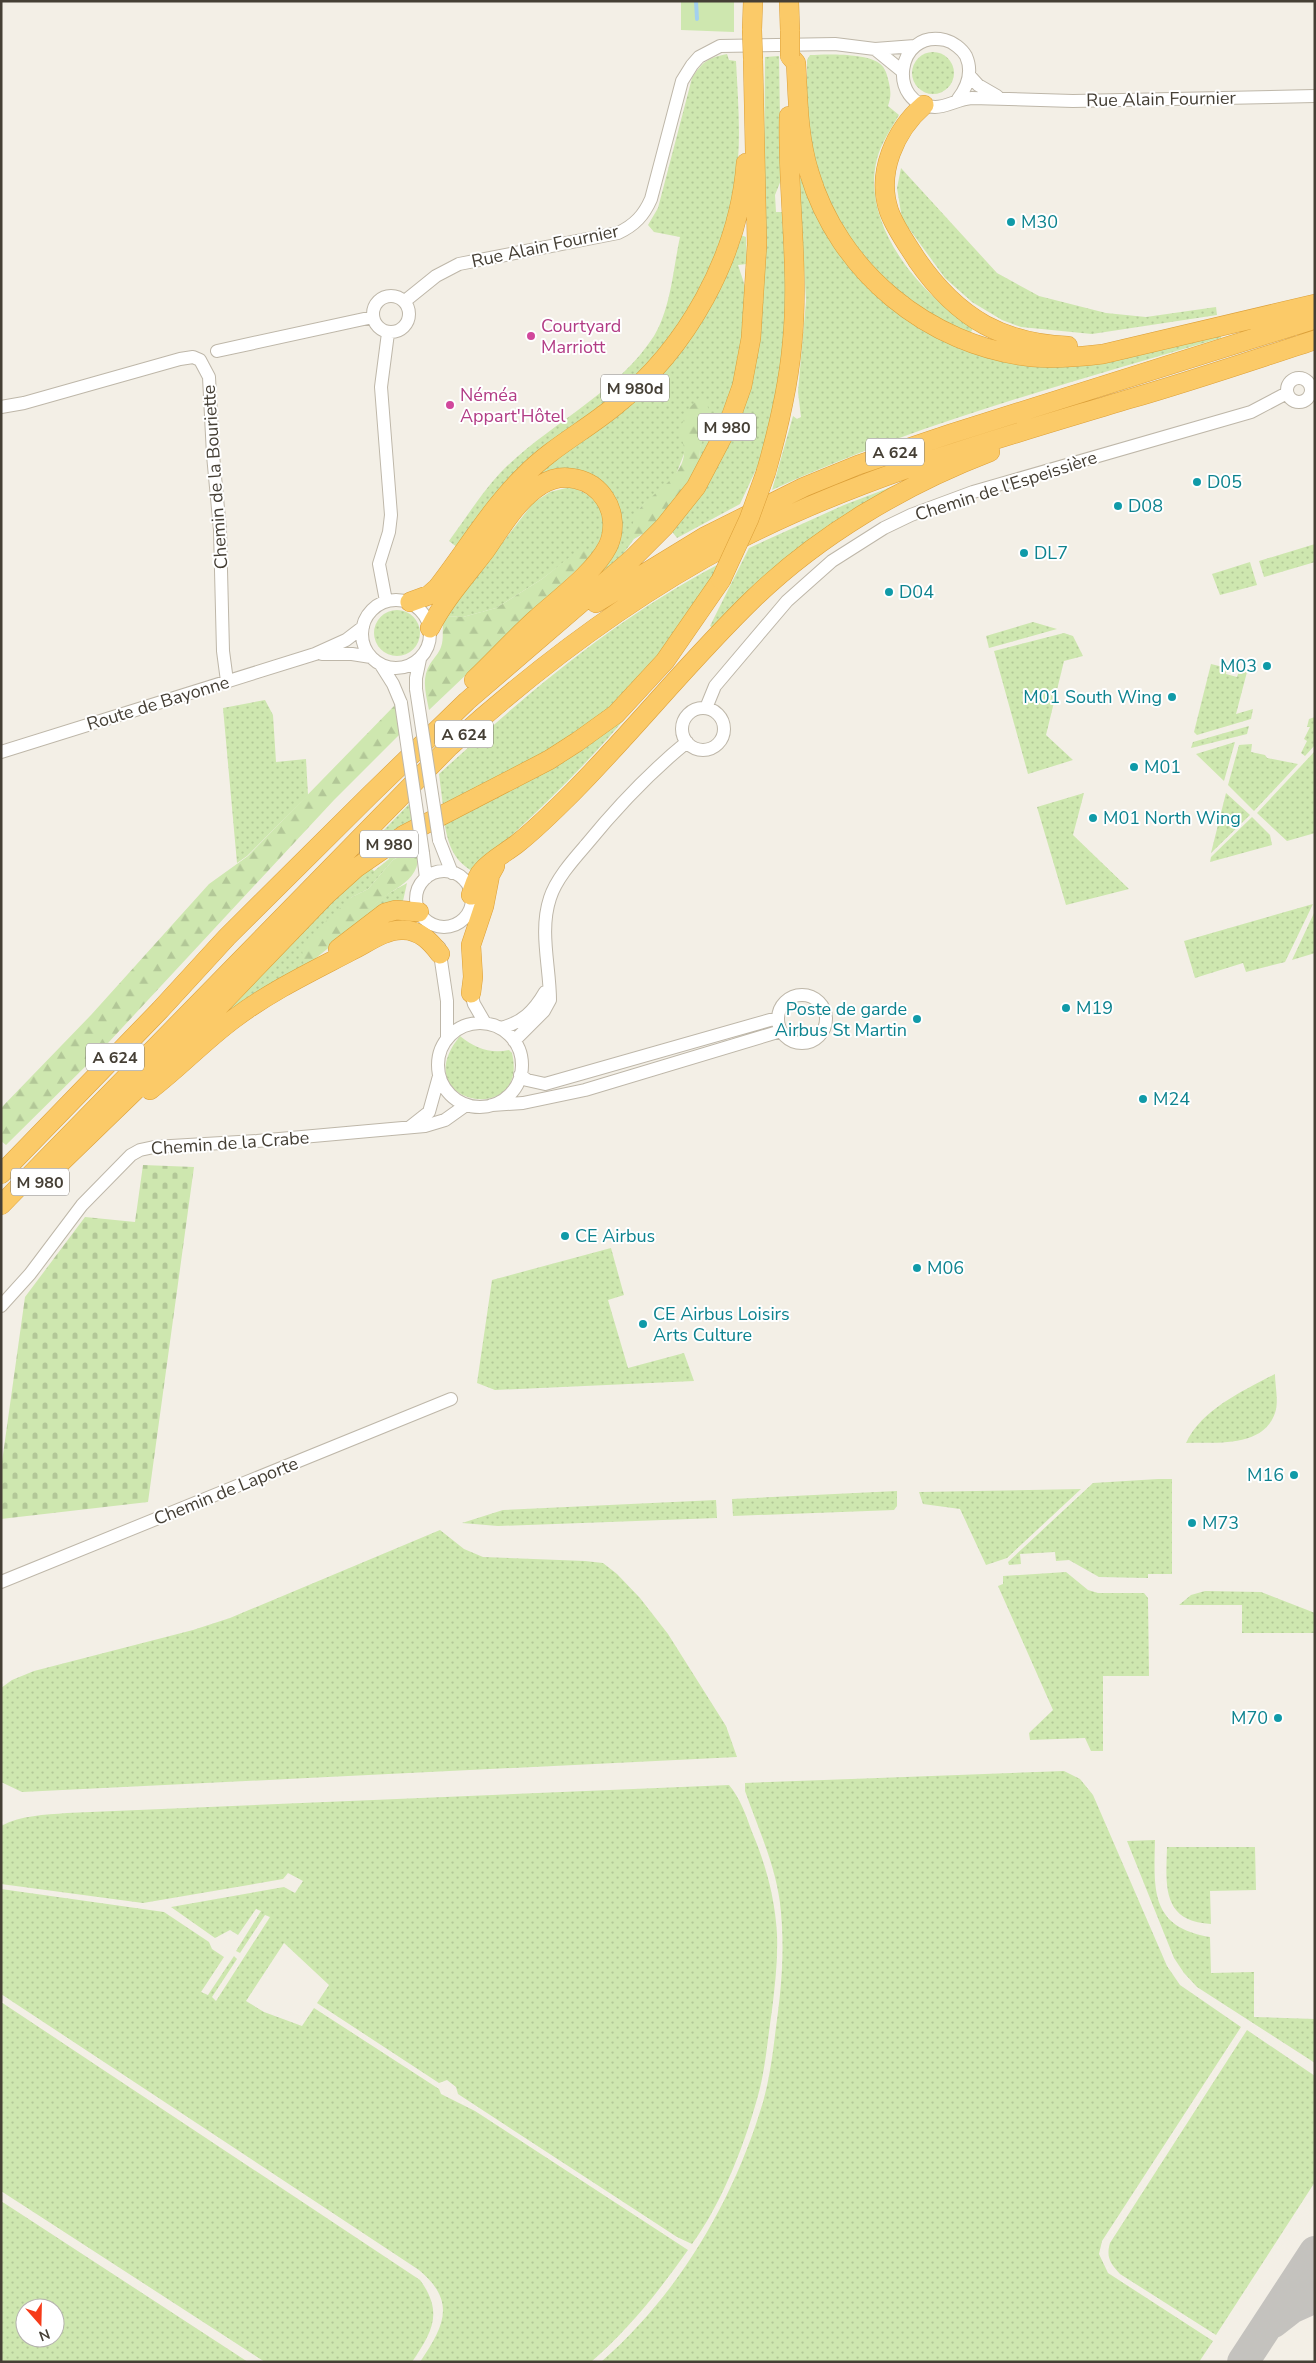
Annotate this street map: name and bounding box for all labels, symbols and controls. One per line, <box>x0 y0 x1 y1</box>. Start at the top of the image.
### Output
street label: Rue Alain Fournier <box>1086 86 1237 112</box>
place label: M30 <box>1021 210 1058 234</box>
marker: M30 <box>1005 216 1017 228</box>
street label: Rue Alain Fournier <box>469 219 621 273</box>
place label: Courtyard Marriott <box>541 314 621 359</box>
marker: Courtyard Marriott <box>525 330 537 342</box>
road number: M 980d <box>601 374 669 402</box>
place label: Néméa Appart'Hôtel <box>460 383 566 428</box>
street label: Chemin de la Bouriette <box>197 384 233 570</box>
marker: Néméa Appart'Hôtel <box>444 399 456 411</box>
road number: M 980 <box>698 414 756 441</box>
road number: A 624 <box>866 438 924 466</box>
street label: Chemin de l'Espeissière <box>912 445 1100 527</box>
place label: D05 <box>1207 470 1242 494</box>
marker: D05 <box>1191 476 1203 488</box>
place label: D08 <box>1128 494 1163 518</box>
marker: D08 <box>1112 500 1124 512</box>
place label: DL7 <box>1034 541 1068 565</box>
marker: DL7 <box>1018 547 1030 559</box>
place label: D04 <box>899 580 934 604</box>
marker: D04 <box>883 586 895 598</box>
place label: M03 <box>1220 654 1257 678</box>
marker: M03 <box>1261 660 1273 672</box>
street label: Route de Bayonne <box>84 670 232 736</box>
place label: M01 South Wing <box>1023 685 1162 709</box>
marker: M01 South Wing <box>1166 691 1178 703</box>
road number: A 624 <box>435 721 493 748</box>
place label: M01 <box>1144 755 1181 779</box>
marker: M01 <box>1128 761 1140 773</box>
place label: M01 North Wing <box>1103 806 1241 830</box>
marker: M01 North Wing <box>1087 812 1099 824</box>
road number: M 980 <box>360 831 418 858</box>
place label: M19 <box>1076 996 1113 1020</box>
place label: Poste de garde Airbus St Martin <box>775 997 907 1042</box>
marker: M19 <box>1060 1002 1072 1014</box>
marker: Poste de garde Airbus St Martin <box>911 1013 923 1025</box>
road number: A 624 <box>86 1044 144 1070</box>
place label: M24 <box>1153 1087 1190 1111</box>
marker: M24 <box>1137 1093 1149 1105</box>
street label: Chemin de la Crabe <box>150 1125 310 1161</box>
road number: M 980 <box>11 1168 69 1196</box>
place label: CE Airbus <box>575 1224 655 1248</box>
marker: CE Airbus <box>559 1230 571 1242</box>
place label: M06 <box>927 1256 964 1280</box>
marker: M06 <box>911 1262 923 1274</box>
place label: CE Airbus Loisirs Arts Culture <box>653 1302 790 1347</box>
marker: CE Airbus Loisirs Arts Culture <box>637 1318 649 1330</box>
street label: Chemin de Laporte <box>150 1451 302 1531</box>
place label: M16 <box>1247 1463 1284 1487</box>
marker: M16 <box>1288 1469 1300 1481</box>
place label: M73 <box>1202 1511 1239 1535</box>
marker: M73 <box>1186 1517 1198 1529</box>
place label: M70 <box>1231 1706 1268 1730</box>
marker: M70 <box>1272 1712 1284 1724</box>
north arrow <box>15 2298 65 2348</box>
text: N <box>36 2324 52 2345</box>

